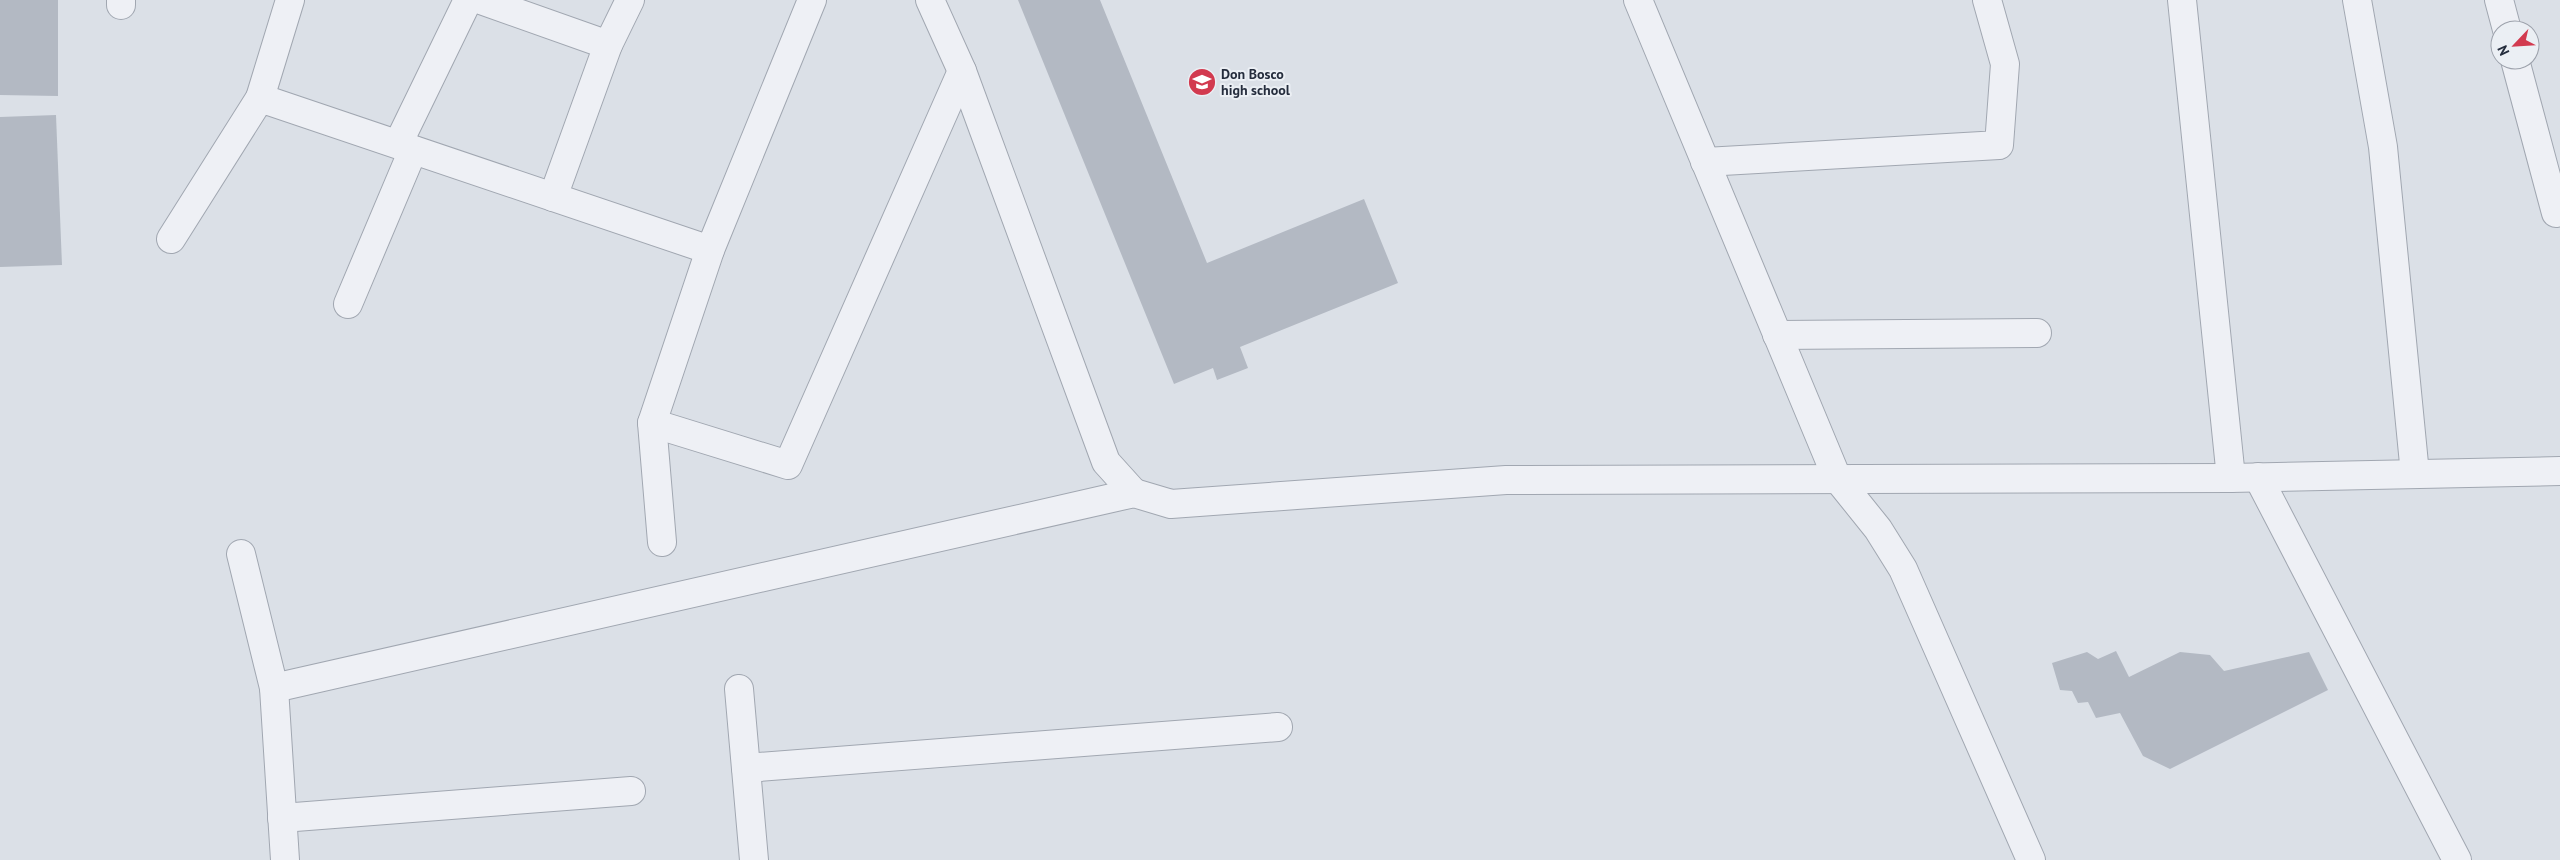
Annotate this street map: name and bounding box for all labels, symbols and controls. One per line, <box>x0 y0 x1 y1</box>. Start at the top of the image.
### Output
north arrow <box>2490 20 2540 70</box>
text: N <box>2493 43 2513 58</box>
place label: Don Bosco high school <box>1221 65 1291 99</box>
school or university icon: Don Bosco high school <box>1187 67 1217 97</box>

